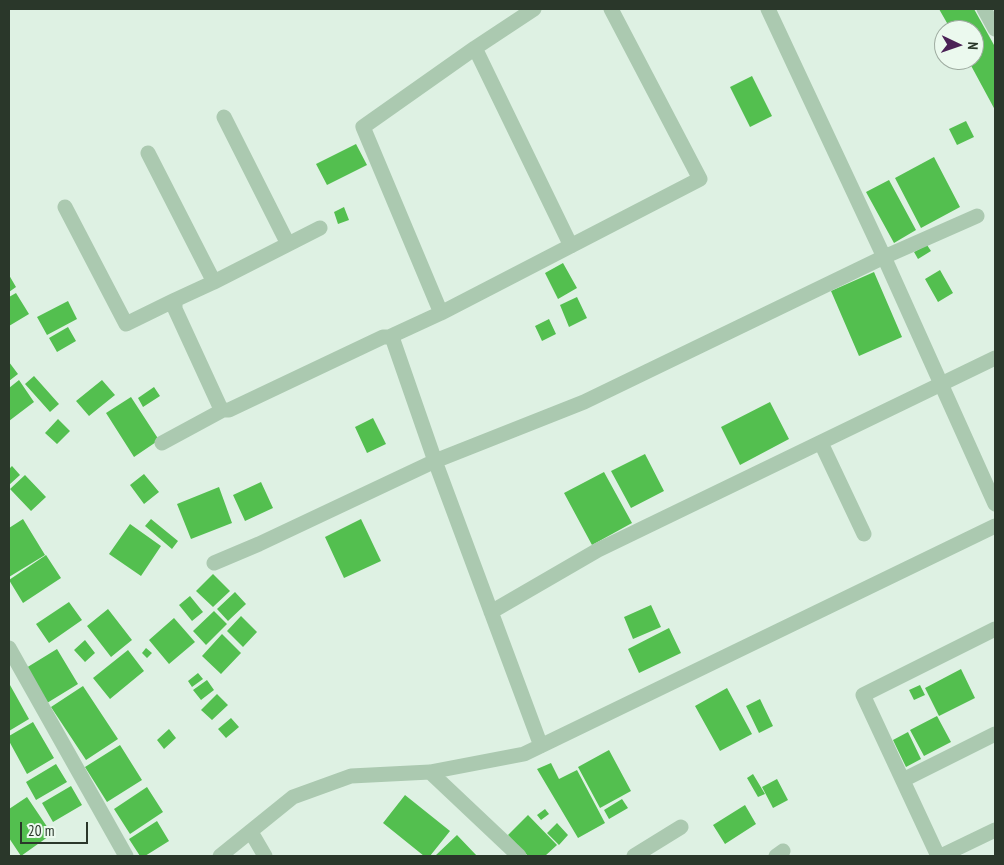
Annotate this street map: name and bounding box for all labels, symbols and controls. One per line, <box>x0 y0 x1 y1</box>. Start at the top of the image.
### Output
north arrow <box>934 20 984 70</box>
text: N <box>964 41 982 50</box>
scale bar <box>22 812 90 844</box>
text: 20 m <box>28 821 54 840</box>

